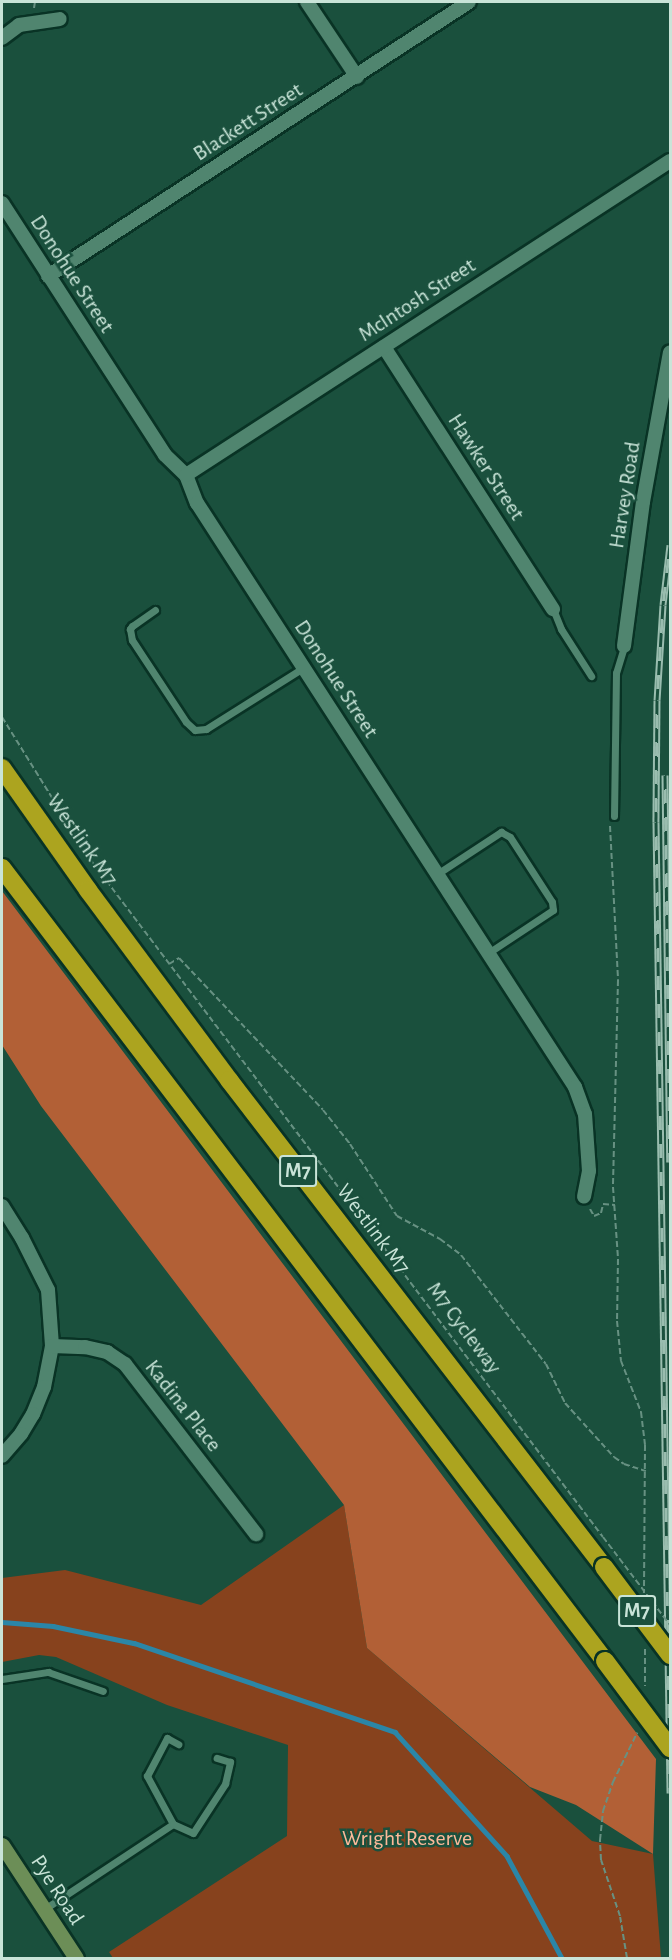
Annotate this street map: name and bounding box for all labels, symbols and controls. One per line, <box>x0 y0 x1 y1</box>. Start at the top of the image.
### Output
street label: Blackett Street <box>188 77 308 167</box>
street label: Donohue Street <box>24 210 120 338</box>
street label: McIntosh Street <box>354 252 480 348</box>
street label: Hawker Street <box>442 409 530 525</box>
street label: Harvey Road <box>604 440 646 550</box>
street label: Donohue Street <box>288 615 384 743</box>
street label: Westlink M7 <box>41 789 123 891</box>
road number: M7 <box>278 1153 318 1189</box>
street label: Westlink M7 <box>330 1179 416 1279</box>
street label: M7 Cycleway <box>421 1277 507 1379</box>
street label: Kadina Place <box>139 1355 227 1457</box>
road number: M7 <box>618 1593 656 1629</box>
park label: Wright Reserve <box>342 1826 472 1852</box>
street label: Pye Road <box>25 1850 89 1930</box>

